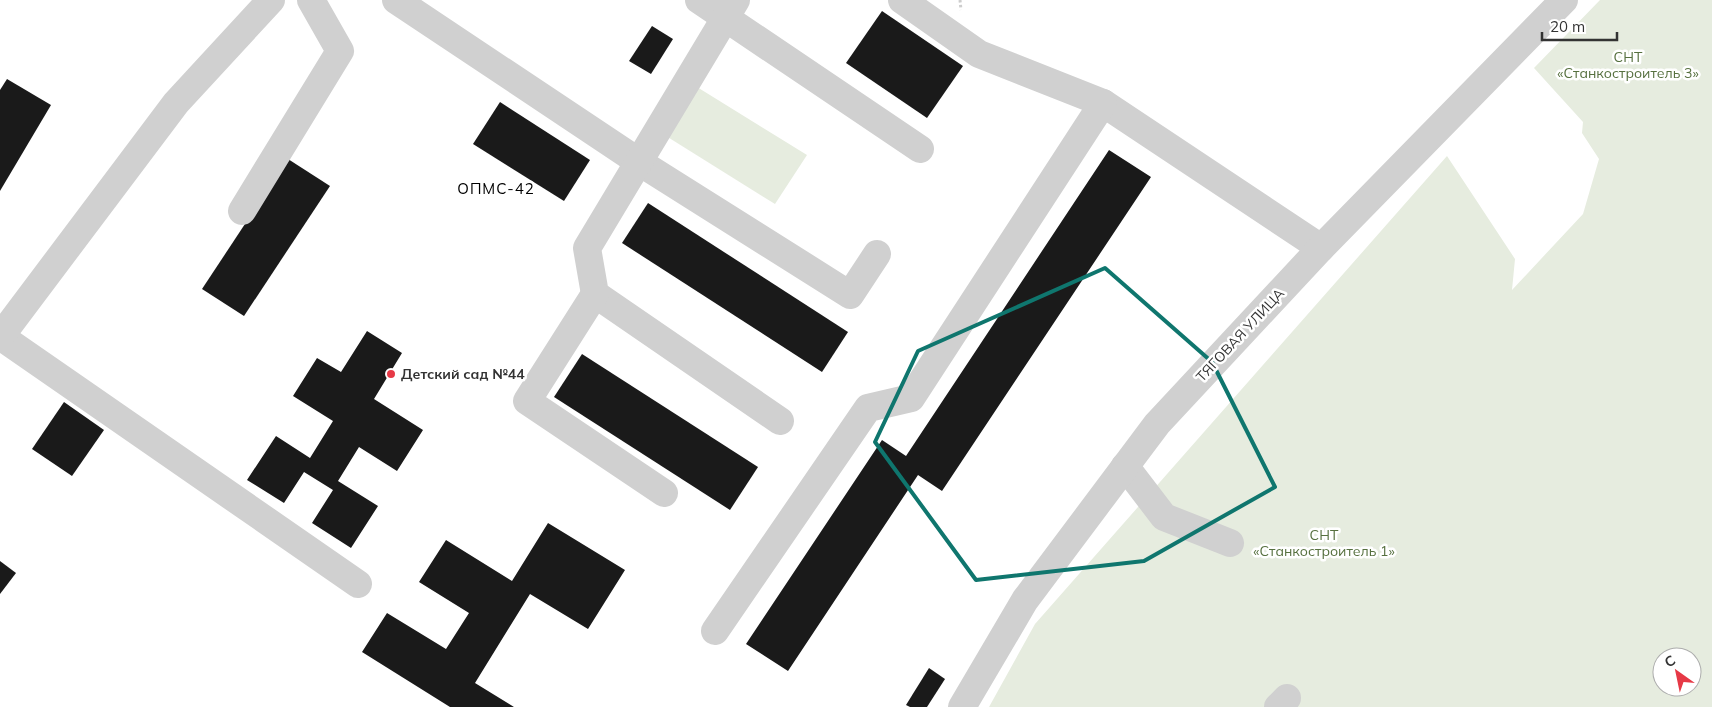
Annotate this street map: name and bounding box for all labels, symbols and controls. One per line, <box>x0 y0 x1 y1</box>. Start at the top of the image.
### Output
scale bar <box>1542 10 1617 42</box>
text: 20 m <box>1550 17 1585 36</box>
park label: СНТ «Станкостроитель 3» <box>1557 48 1699 82</box>
district label: ОПМС-42 <box>457 179 535 198</box>
street label: ТЯГОВАЯ УЛИЦА <box>1192 284 1288 386</box>
place label: Детский сад №44 <box>401 365 525 383</box>
marker: Детский сад №44 <box>385 368 397 380</box>
park label: СНТ «Станкостроитель 1» <box>1253 526 1395 560</box>
north arrow <box>1652 647 1702 697</box>
text: С <box>1661 651 1679 671</box>

